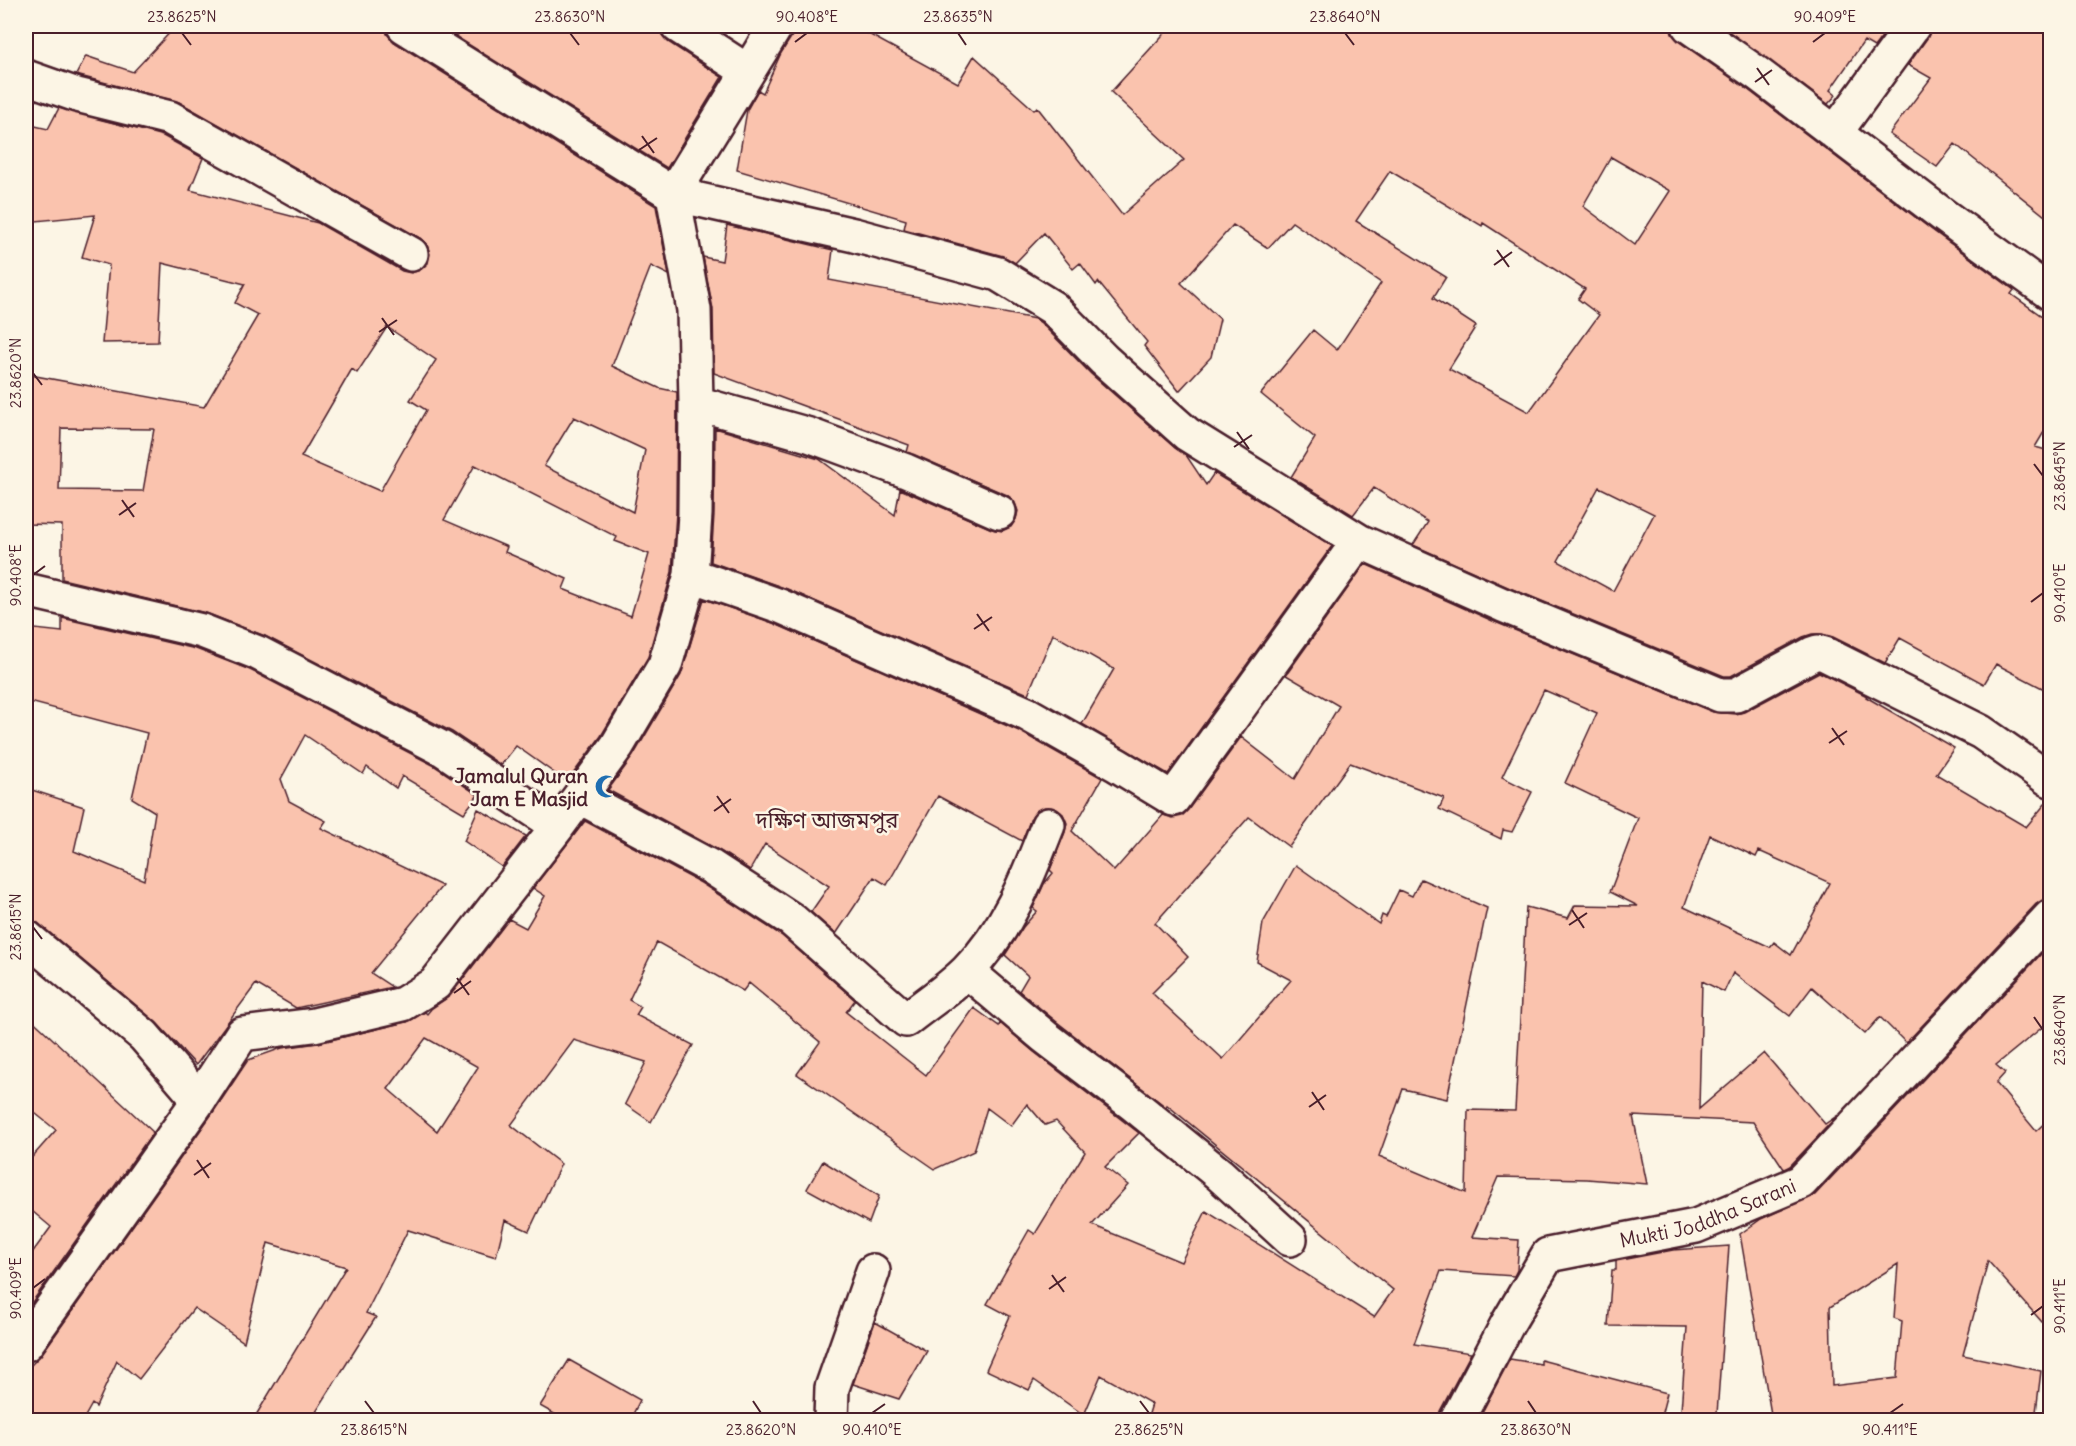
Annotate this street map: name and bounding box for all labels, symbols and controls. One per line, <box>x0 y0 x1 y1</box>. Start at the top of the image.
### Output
text: 23.8625°N <box>147 7 217 26</box>
text: 23.8630°N <box>535 7 605 26</box>
text: 90.408°E <box>776 7 838 26</box>
text: 23.8635°N <box>923 7 993 26</box>
text: 23.8640°N <box>1309 7 1381 26</box>
text: 90.409°E <box>1794 7 1856 26</box>
text: 23.8620°N <box>6 338 25 408</box>
text: 23.8645°N <box>2050 441 2069 511</box>
text: 90.408°E <box>6 544 25 606</box>
text: 90.410°E <box>2050 563 2069 623</box>
place label: Jamalul Quran Jam E Masjid <box>454 763 588 811</box>
mosque icon: Jamalul Quran Jam E Masjid <box>593 774 619 800</box>
district label: দক্ষিণ আজমপুর <box>755 806 899 834</box>
text: 23.8615°N <box>6 893 25 961</box>
text: 23.8640°N <box>2050 994 2069 1066</box>
street label: Mukti Joddha Sarani <box>1617 1173 1799 1253</box>
text: 90.409°E <box>6 1257 25 1319</box>
text: 90.411°E <box>2050 1278 2069 1334</box>
text: 23.8615°N <box>340 1420 408 1439</box>
text: 23.8620°N <box>726 1420 796 1439</box>
text: 90.410°E <box>842 1420 902 1439</box>
text: 23.8625°N <box>1114 1420 1184 1439</box>
text: 23.8630°N <box>1501 1420 1571 1439</box>
text: 90.411°E <box>1862 1420 1918 1439</box>

